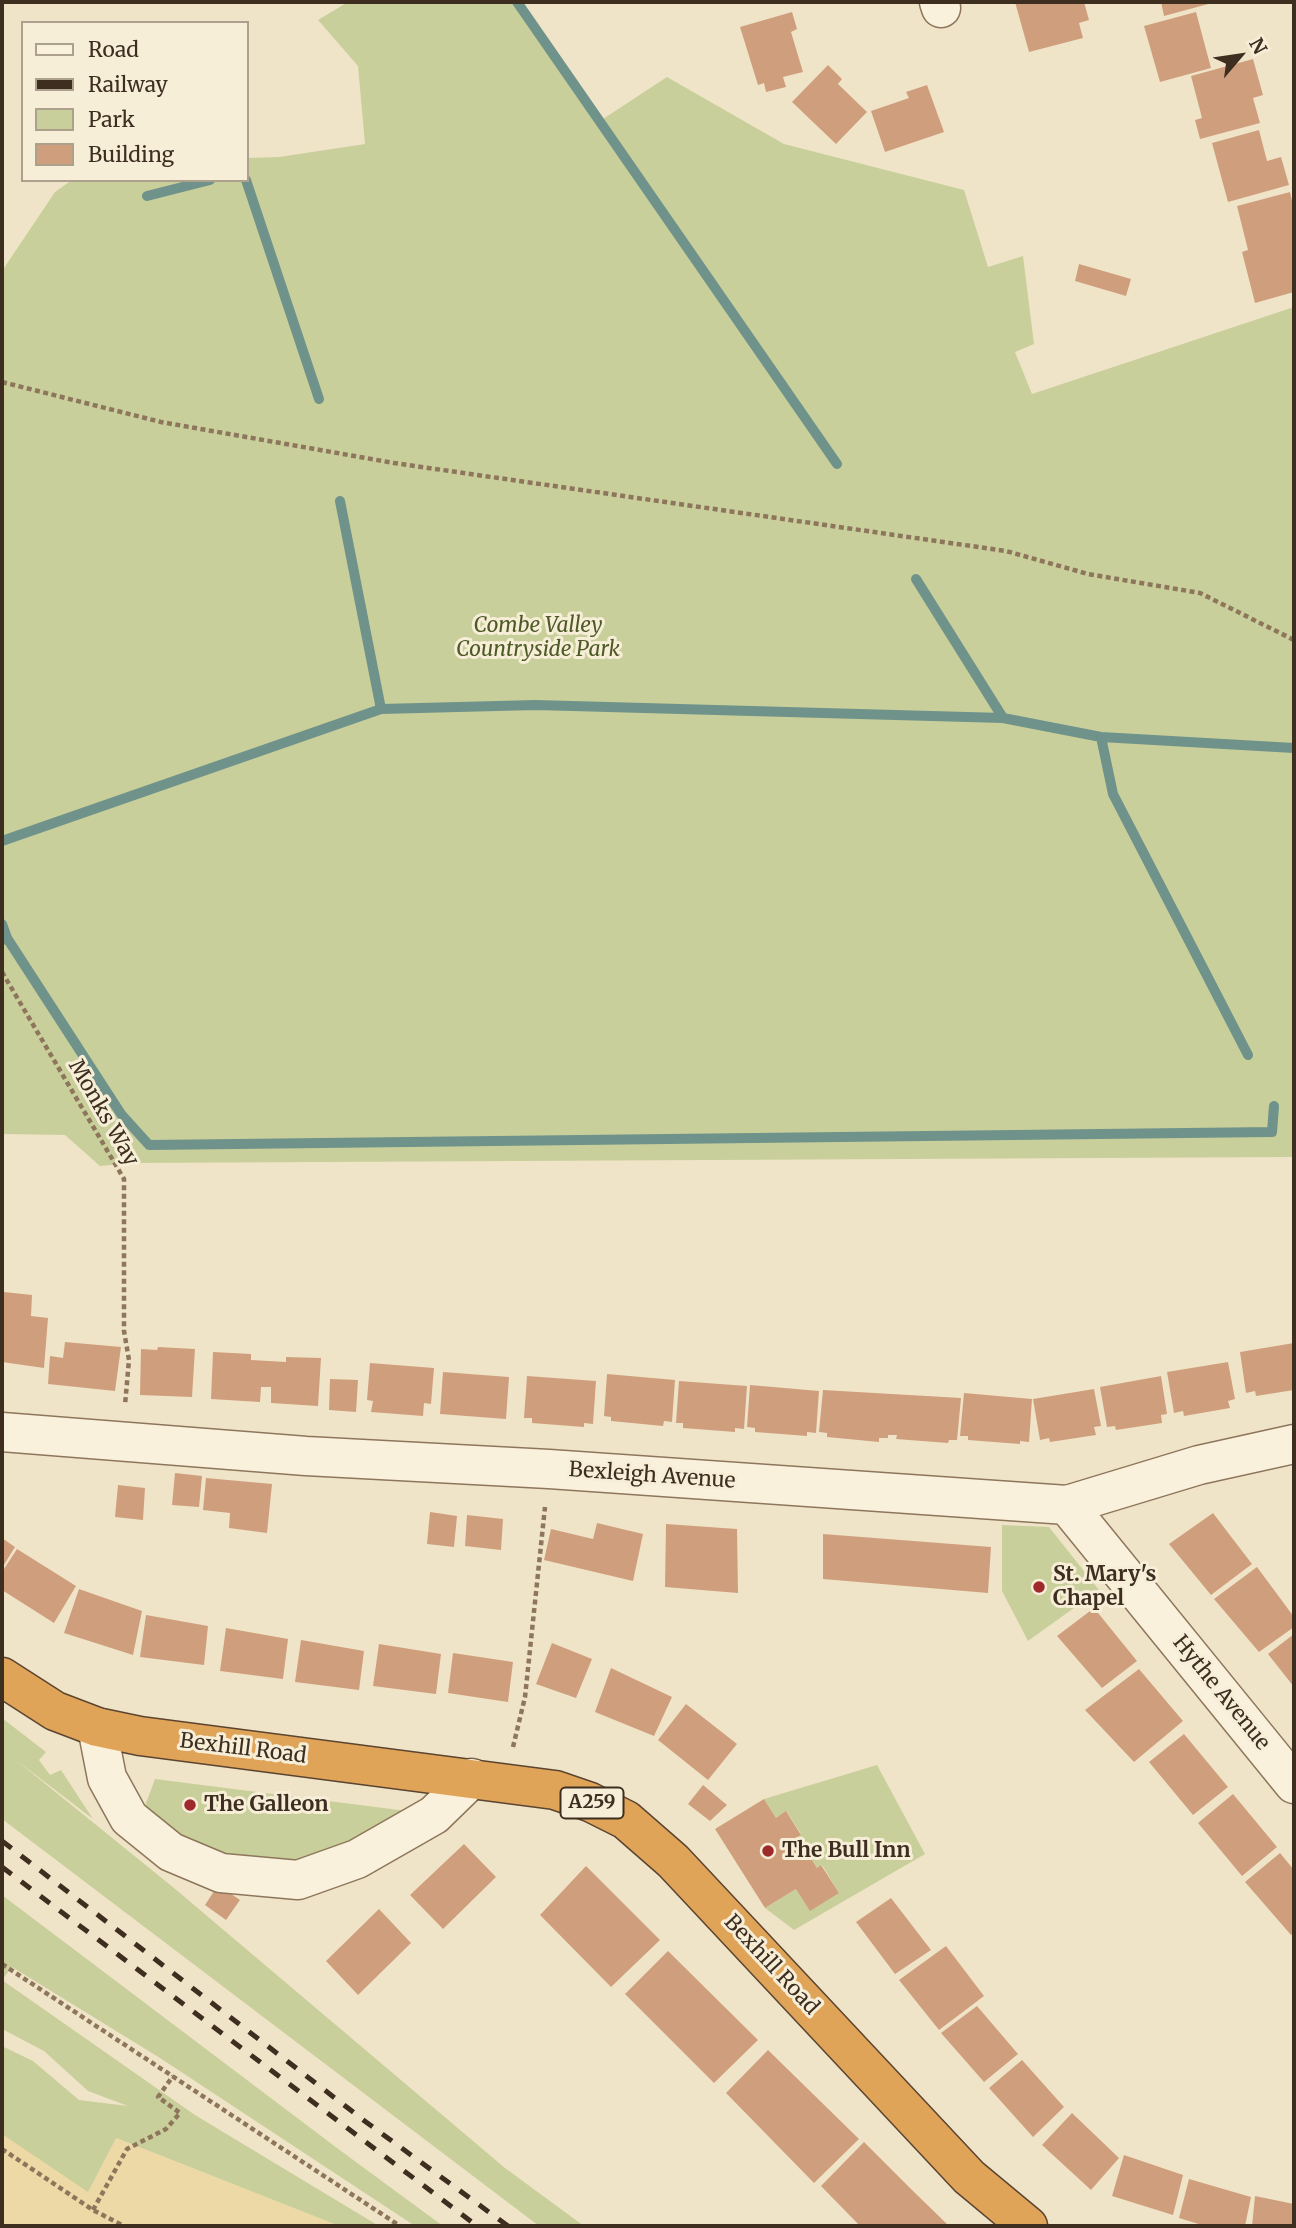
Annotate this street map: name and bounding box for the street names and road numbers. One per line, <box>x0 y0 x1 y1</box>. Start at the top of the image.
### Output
street label: Monks Way <box>62 1055 144 1171</box>
street label: Bexleigh Avenue <box>568 1458 736 1494</box>
street label: Hythe Avenue <box>1167 1631 1275 1755</box>
street label: Bexhill Road <box>178 1729 308 1769</box>
road number: A259 <box>560 1787 624 1818</box>
street label: Bexhill Road <box>718 1910 824 2020</box>

